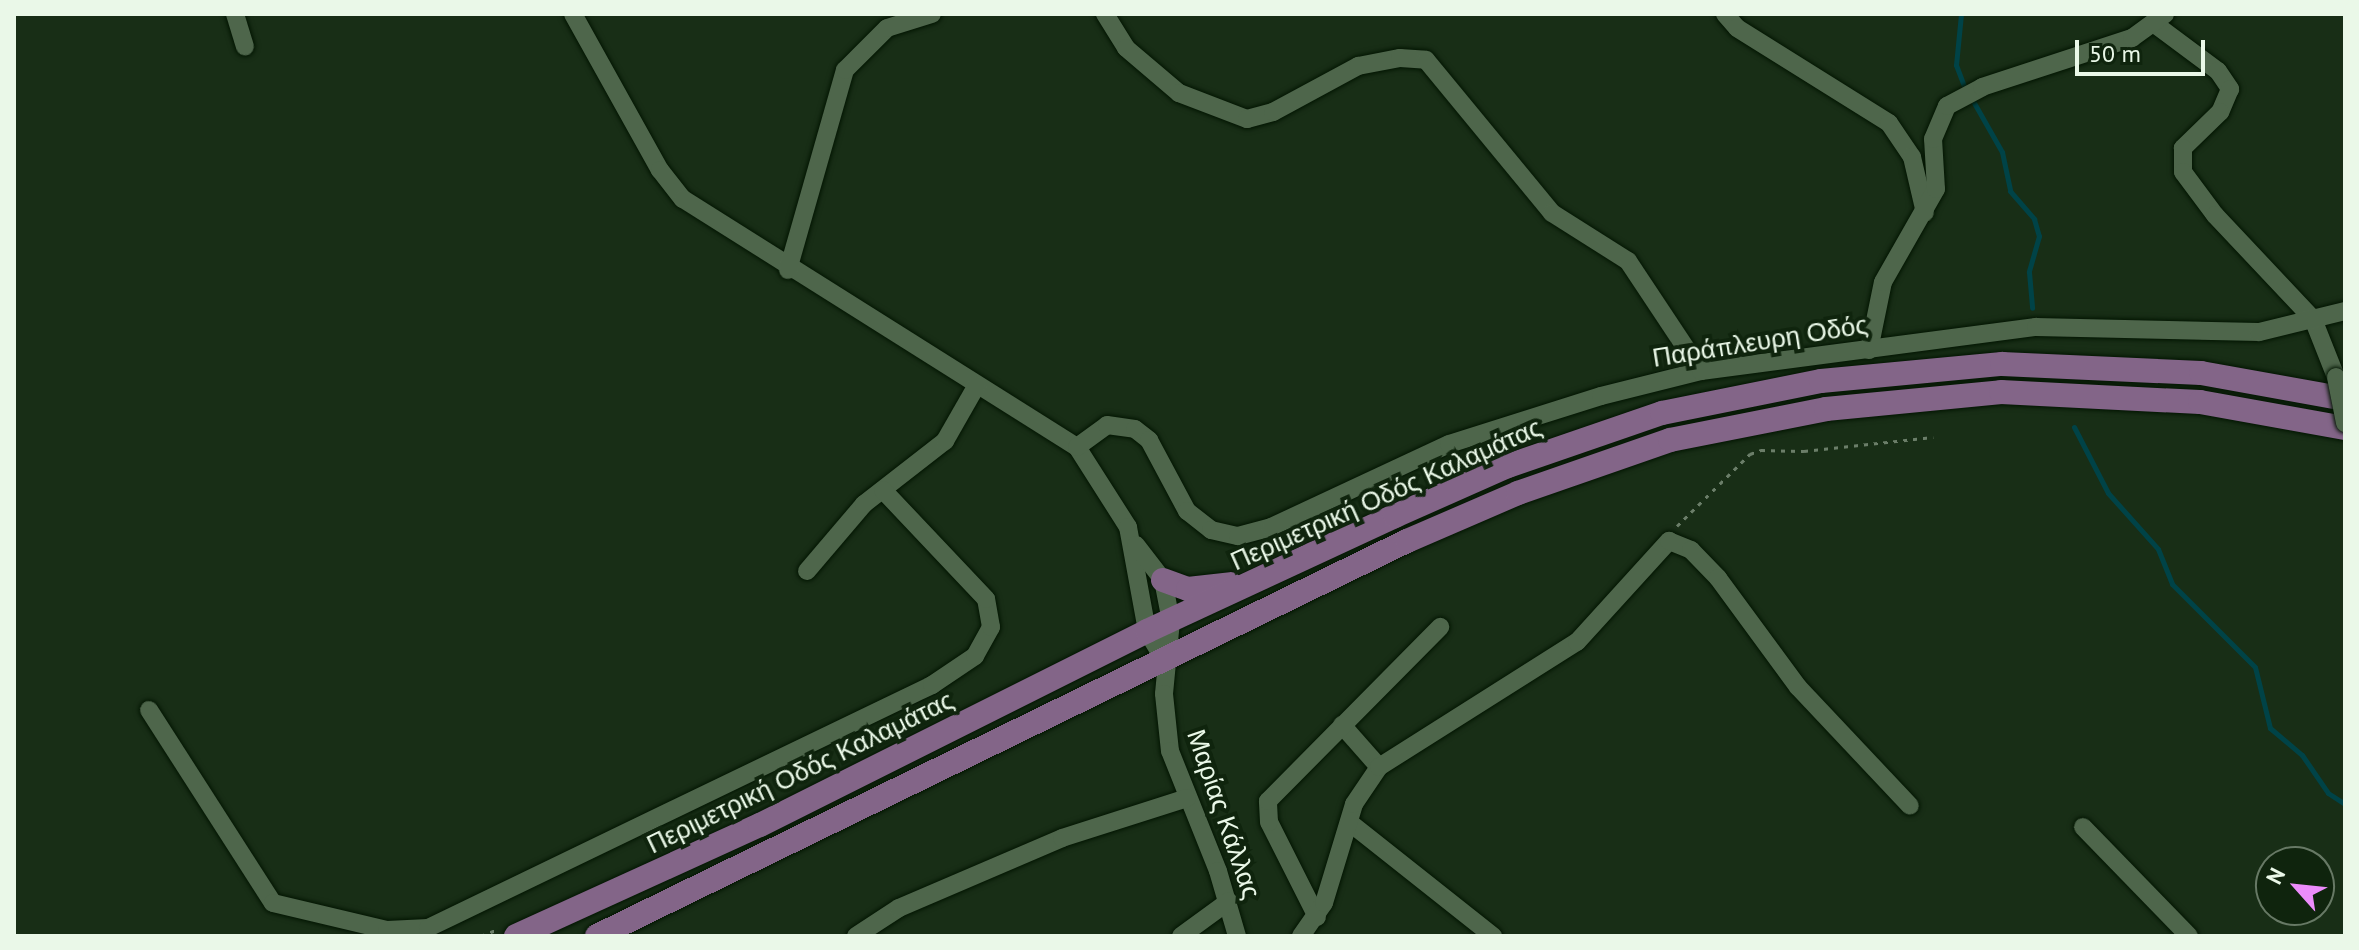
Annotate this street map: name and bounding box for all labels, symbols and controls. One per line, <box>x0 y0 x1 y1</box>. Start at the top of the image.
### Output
scale bar <box>2079 24 2209 74</box>
text: 50 m <box>2089 38 2141 69</box>
street label: Παράπλευρη Οδός <box>1650 309 1870 373</box>
street label: Περιμετρική Οδός Καλαμάτας <box>1226 411 1546 577</box>
street label: Περιμετρική Οδός Καλαμάτας <box>642 684 958 860</box>
street label: Μαρίας Κάλλας <box>1180 725 1268 903</box>
north arrow <box>2255 846 2335 926</box>
text: N <box>2260 863 2291 889</box>

